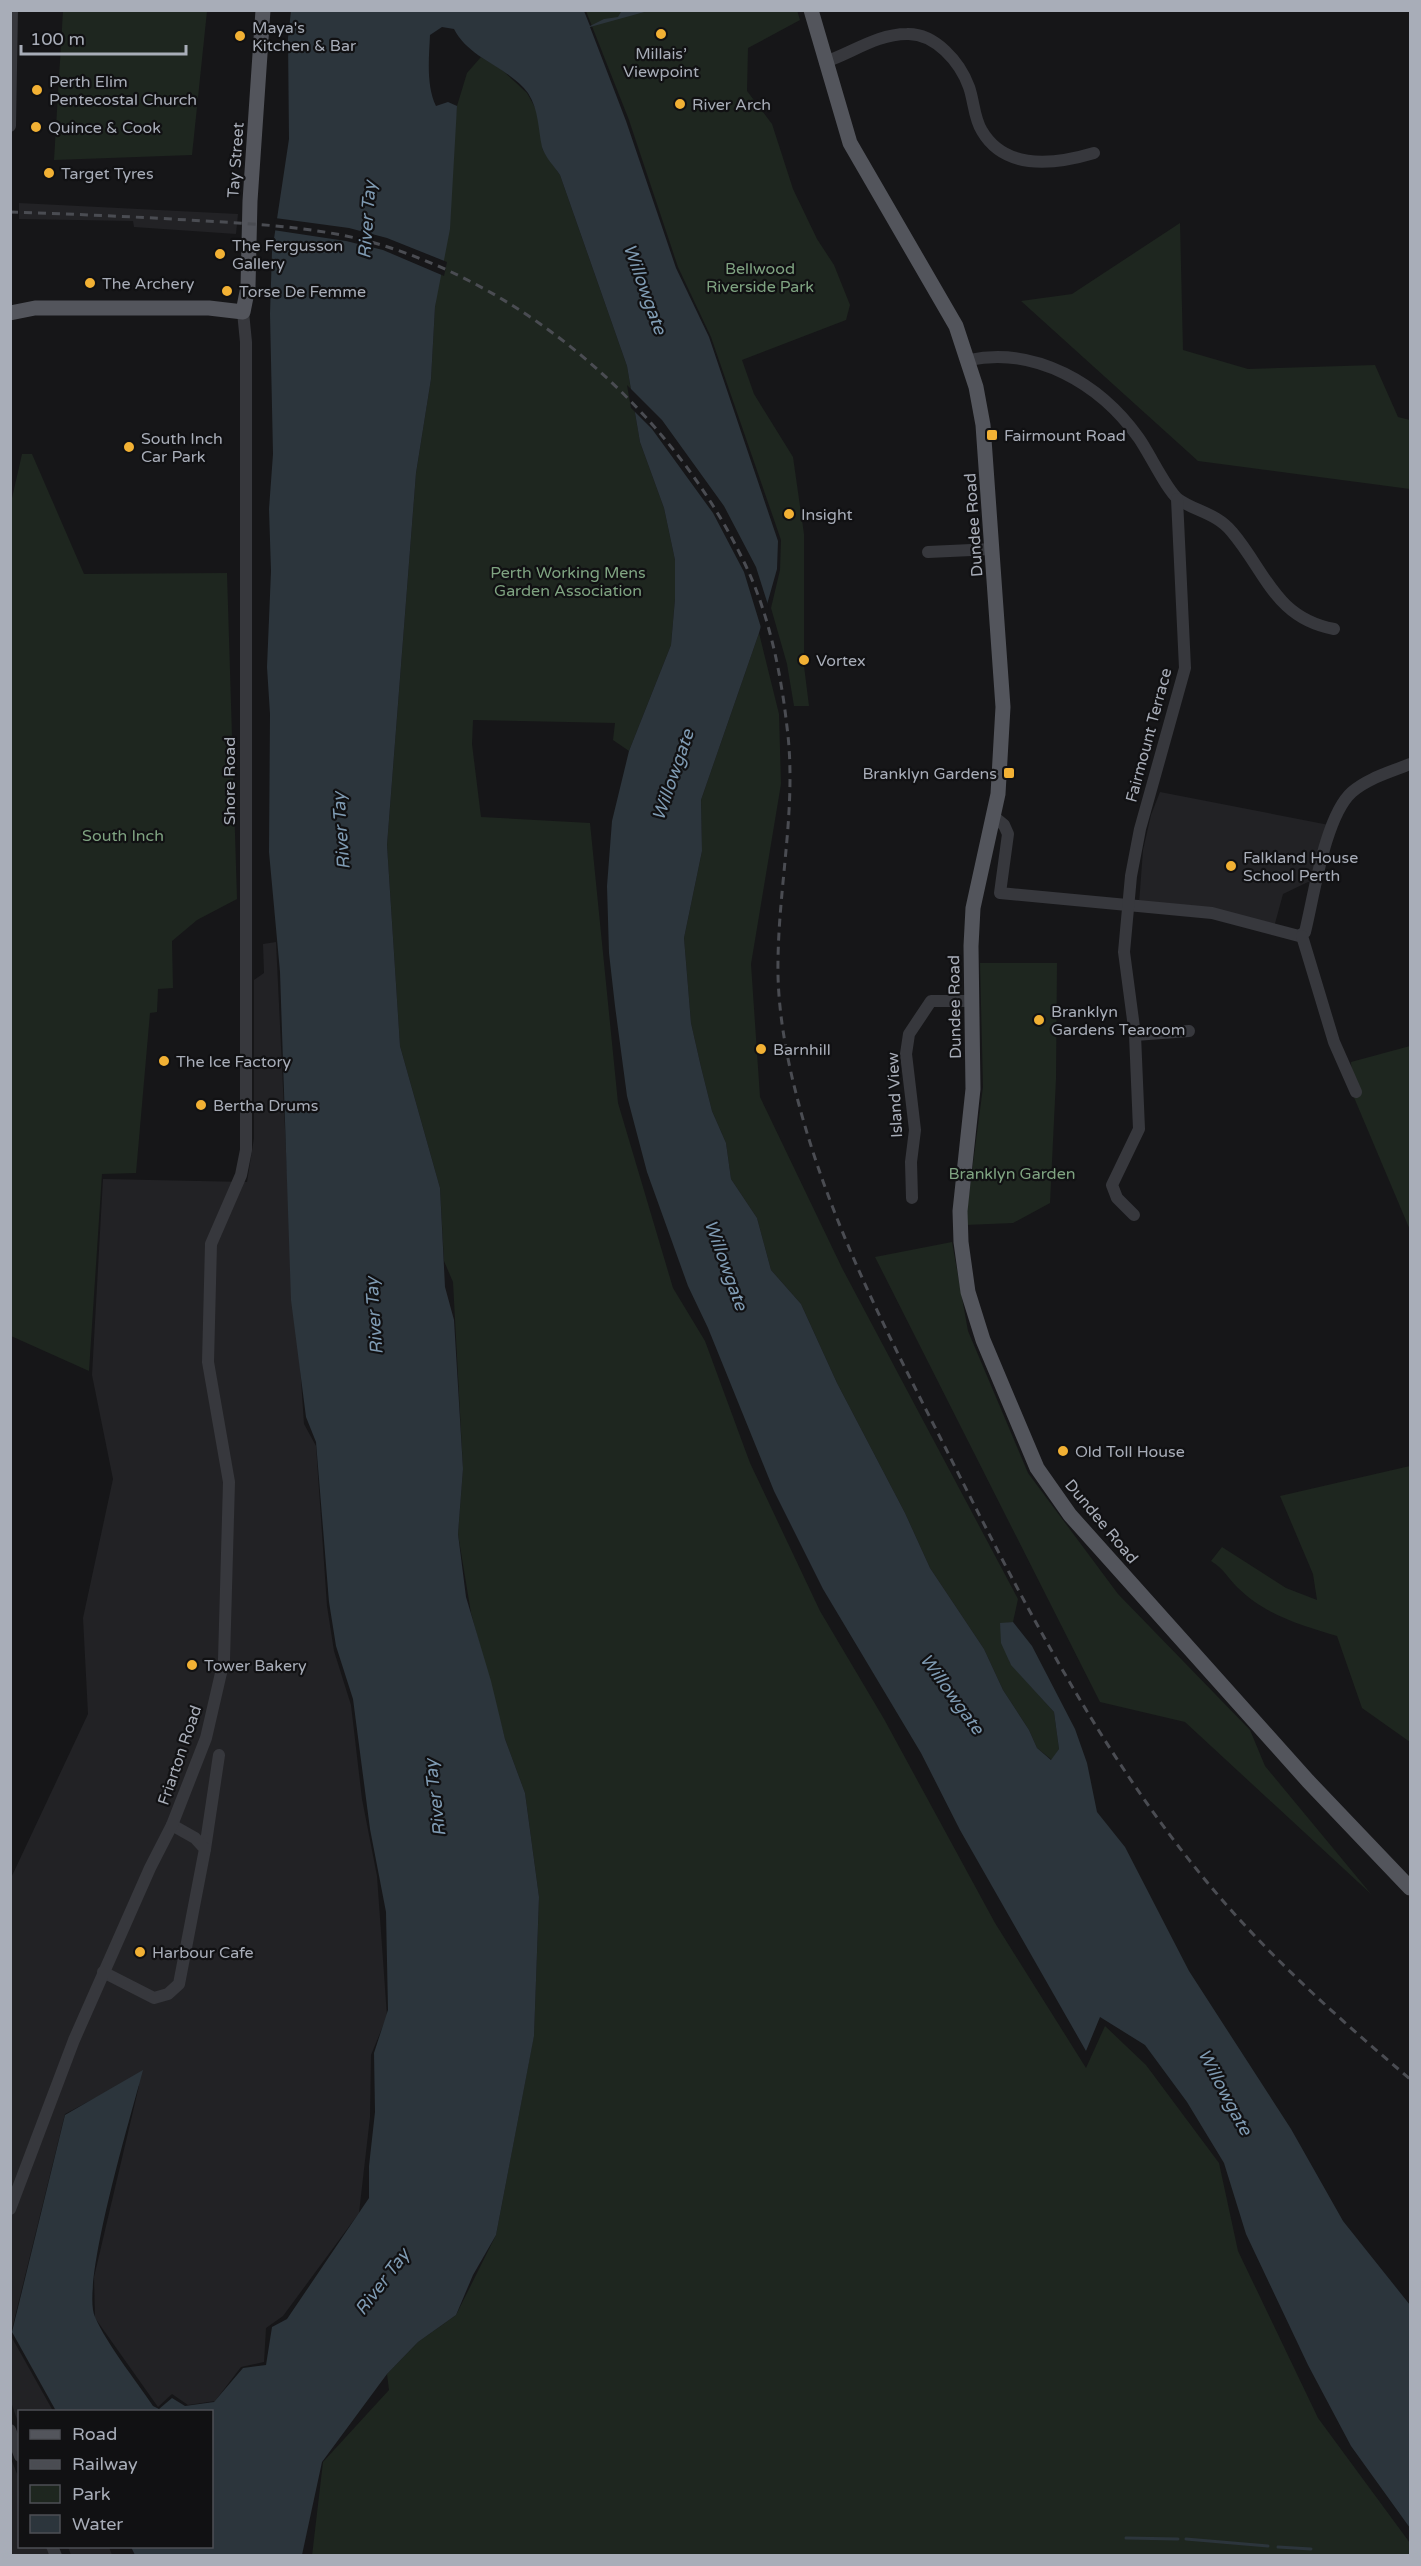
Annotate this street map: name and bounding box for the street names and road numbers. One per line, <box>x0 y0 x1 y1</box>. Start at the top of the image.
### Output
street label: Tay Street <box>223 122 249 199</box>
street label: Dundee Road <box>960 472 988 577</box>
street label: Fairmount Terrace <box>1121 666 1177 805</box>
street label: Shore Road <box>220 737 240 825</box>
street label: Dundee Road <box>944 955 966 1059</box>
street label: Island View <box>883 1051 907 1138</box>
street label: Dundee Road <box>1060 1475 1142 1568</box>
street label: Friarton Road <box>153 1703 206 1808</box>

